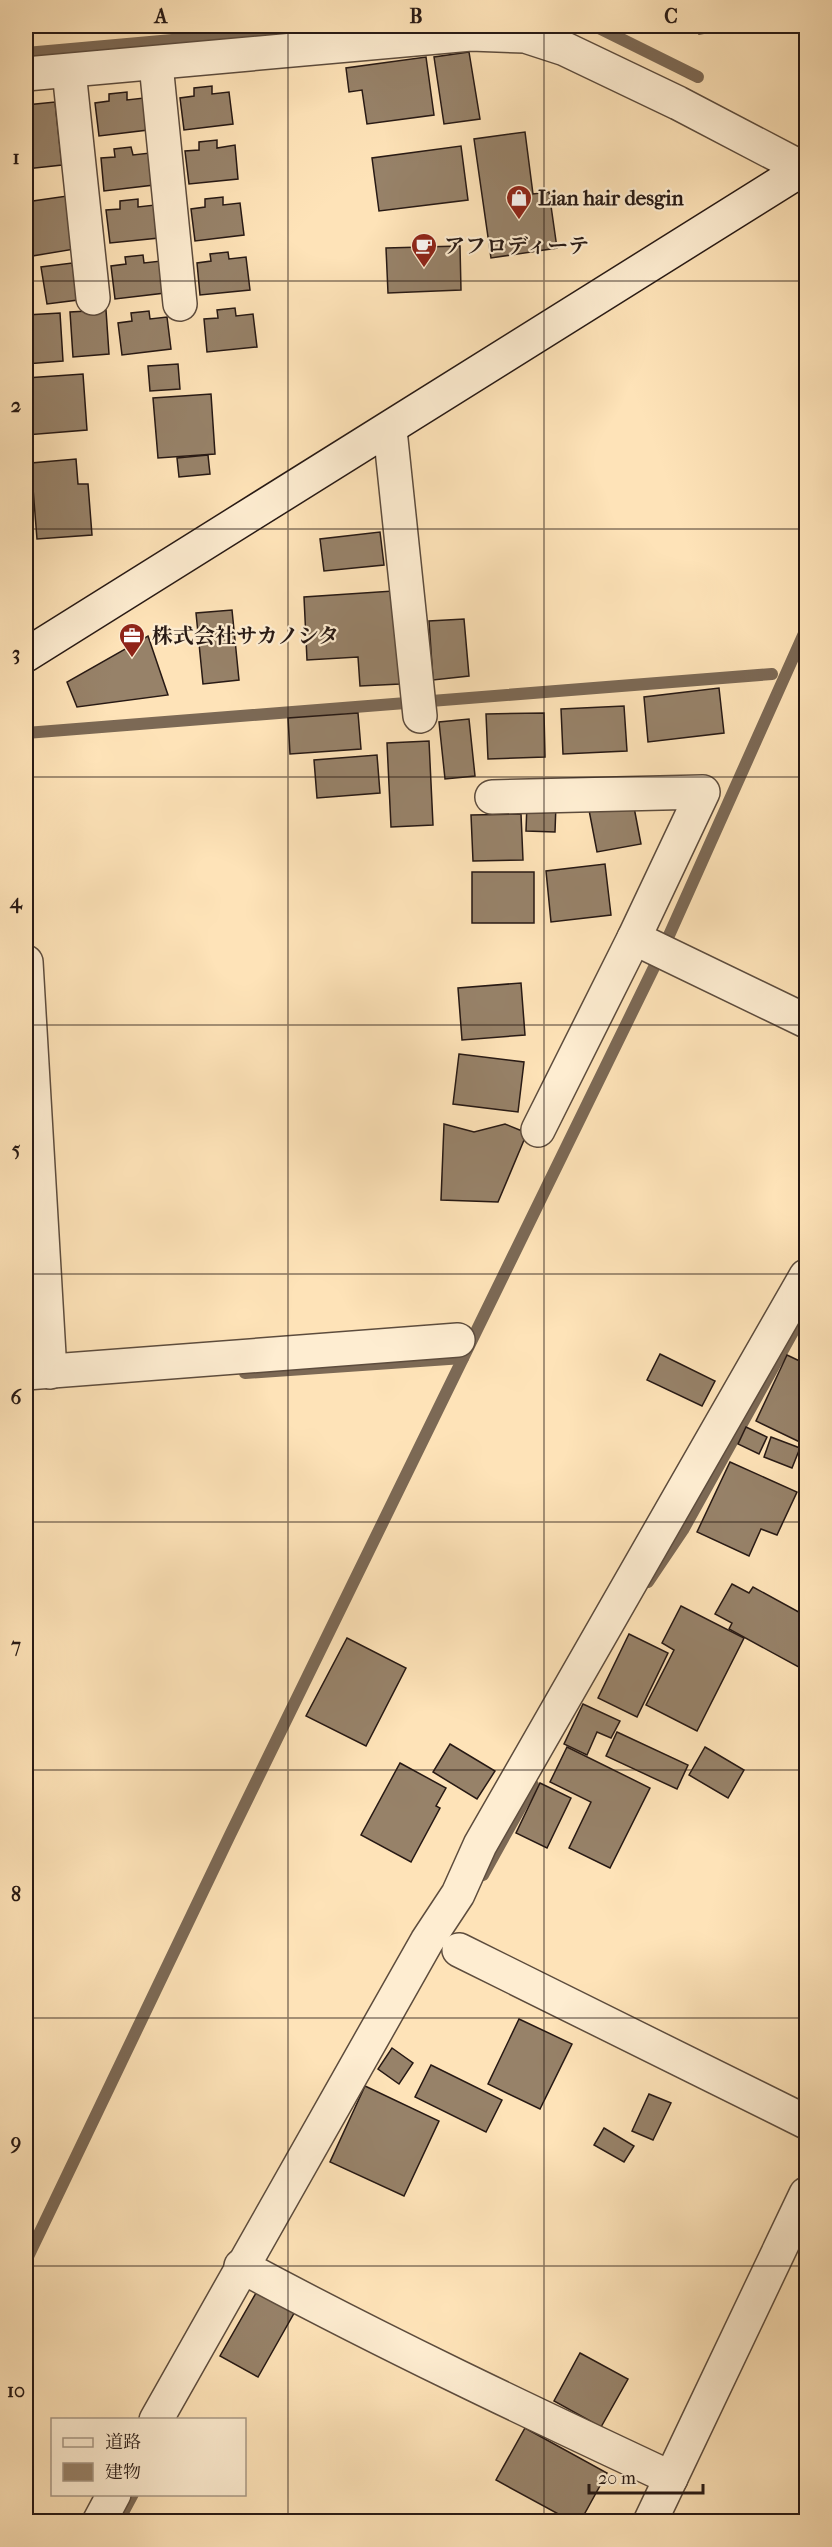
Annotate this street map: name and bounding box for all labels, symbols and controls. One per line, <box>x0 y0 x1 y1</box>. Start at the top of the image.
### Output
text: A <box>153 5 169 28</box>
text: B <box>409 5 423 28</box>
text: C <box>664 5 678 28</box>
text: 1 <box>12 146 20 169</box>
shop icon: Lian hair desgin <box>504 183 534 221</box>
place label: Lian hair desgin <box>538 186 684 210</box>
cafe icon: アフロディーテ <box>409 231 439 269</box>
place label: アフロディーテ <box>444 234 589 258</box>
text: 2 <box>11 394 21 417</box>
office icon: 株式会社サカノシタ <box>117 621 147 659</box>
place label: 株式会社サカノシタ <box>152 624 339 648</box>
text: 3 <box>12 642 20 665</box>
text: 4 <box>9 890 23 914</box>
text: 5 <box>12 1138 21 1161</box>
text: 6 <box>11 1386 23 1409</box>
text: 7 <box>10 1634 21 1657</box>
text: 8 <box>11 1883 21 1906</box>
text: 9 <box>10 2131 21 2154</box>
text: 10 <box>7 2379 25 2402</box>
legend <box>51 2418 246 2496</box>
text: 道路 <box>105 2432 141 2453</box>
scale bar <box>589 2457 703 2495</box>
text: 建物 <box>105 2462 141 2483</box>
text: 20 m <box>598 2468 636 2489</box>

